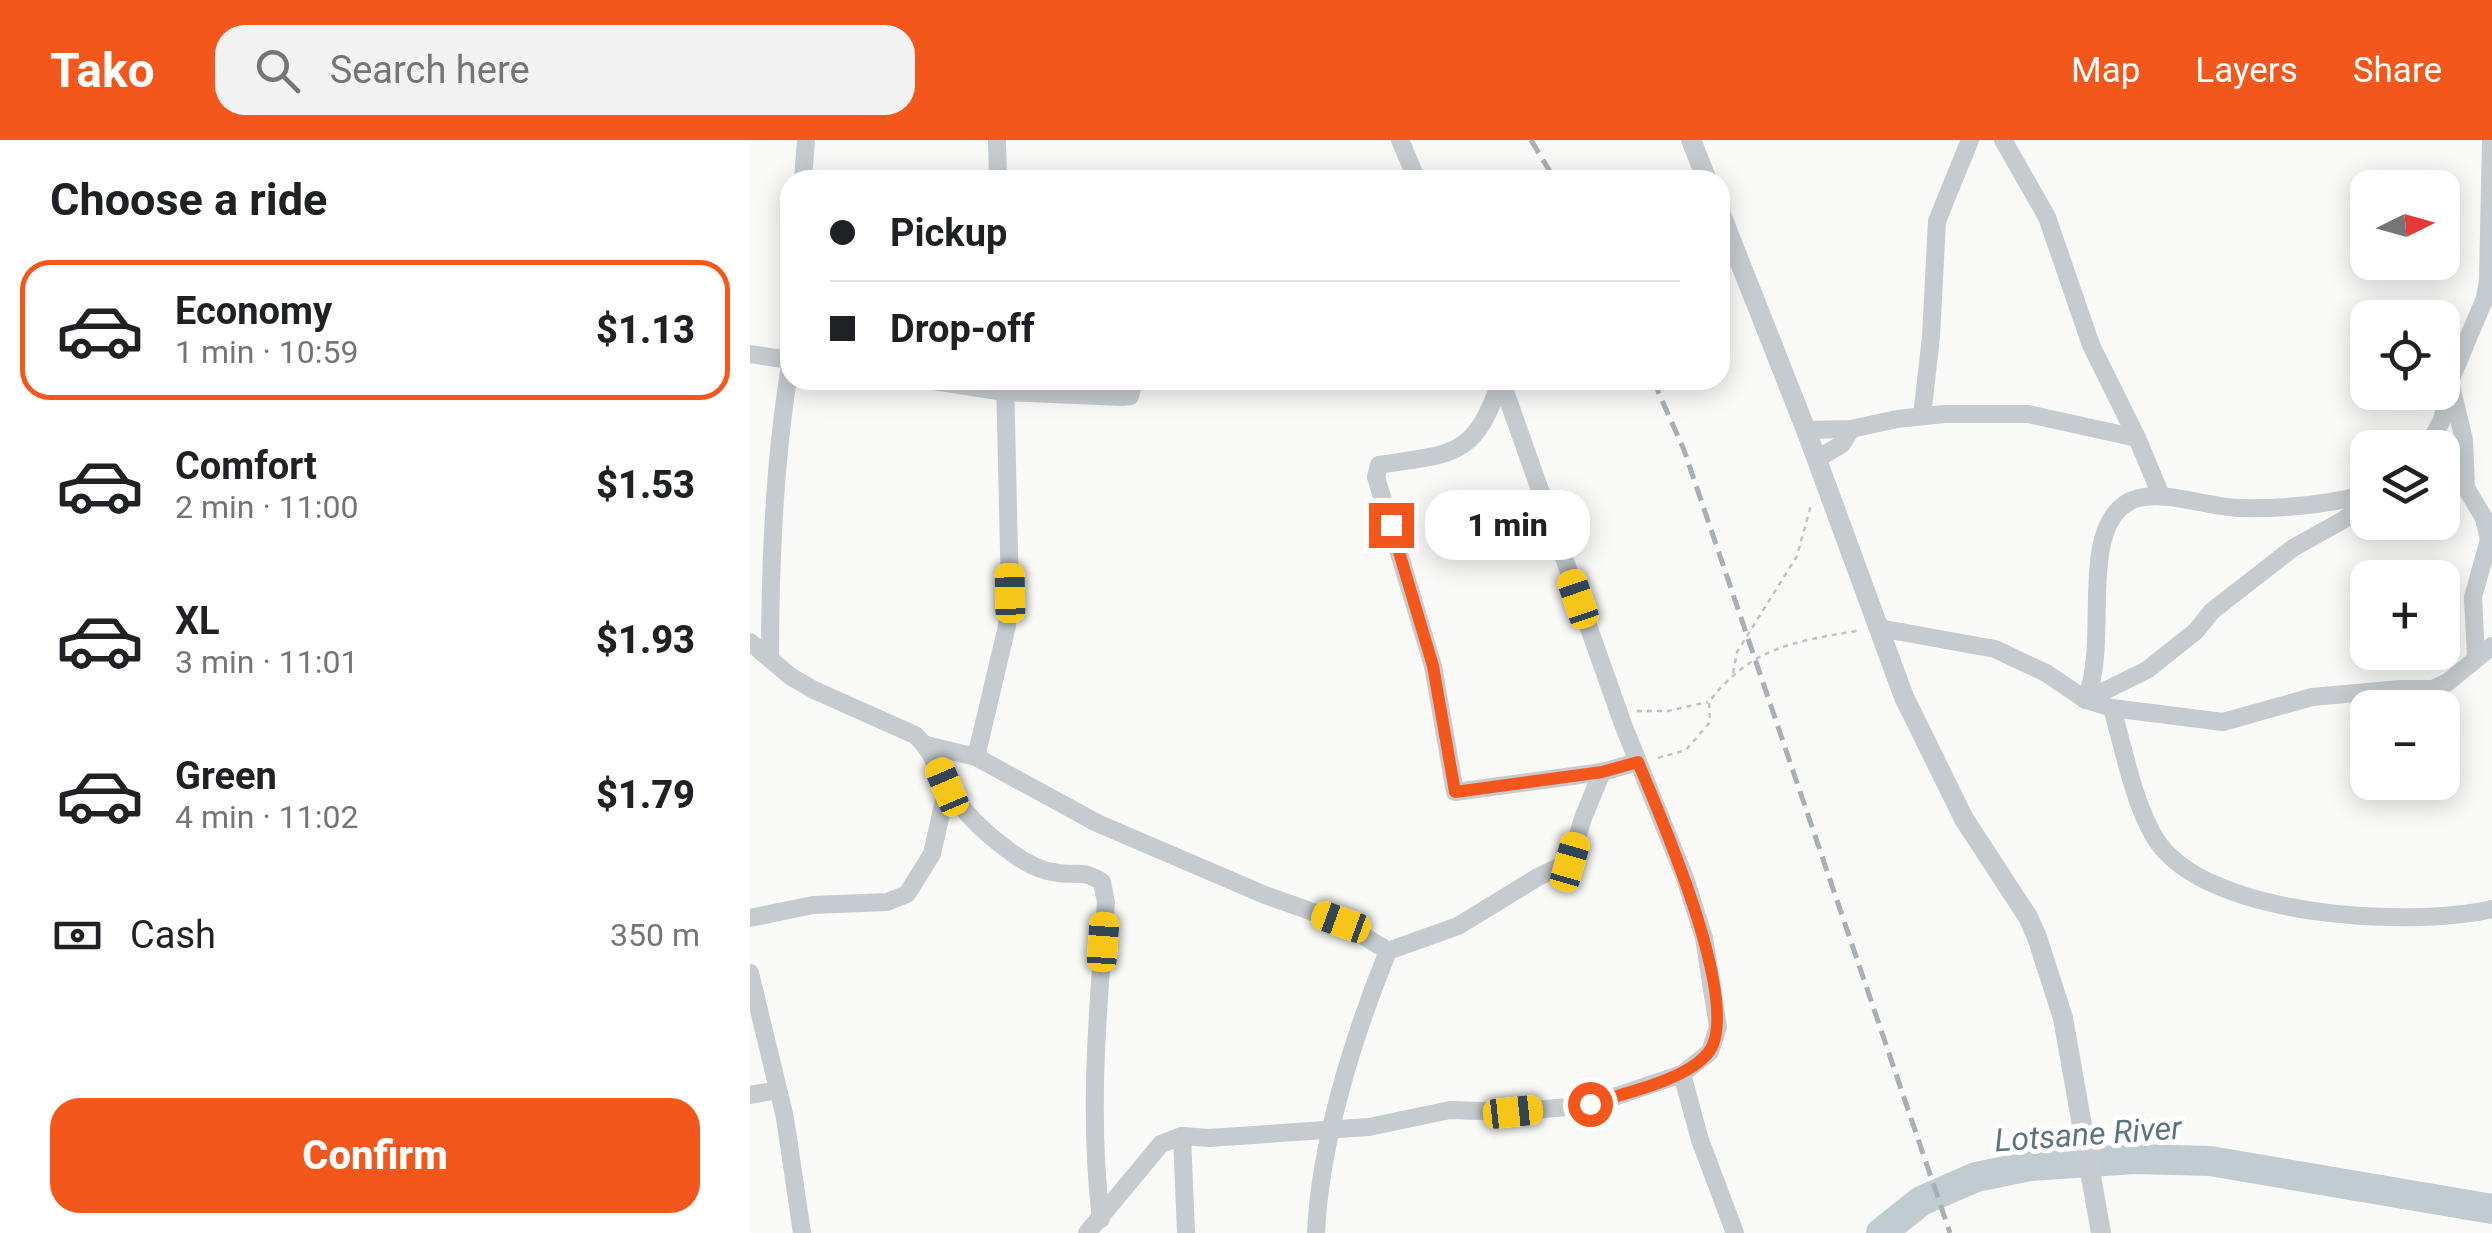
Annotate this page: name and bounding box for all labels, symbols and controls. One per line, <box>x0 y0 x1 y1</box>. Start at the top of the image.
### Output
search box <box>215 25 915 115</box>
text: Tako <box>50 42 155 99</box>
icon: search <box>250 43 305 98</box>
text: Search here <box>330 48 530 92</box>
text: Map <box>2071 50 2140 91</box>
text: Layers <box>2195 50 2298 91</box>
text: Share <box>2353 50 2442 91</box>
north arrow <box>2350 170 2460 280</box>
map controls <box>2350 170 2460 800</box>
text: Choose a ride <box>50 173 327 226</box>
text: Pickup <box>890 211 1007 255</box>
icon: car <box>55 285 145 375</box>
text: Economy <box>175 289 332 333</box>
button: locate <box>2350 300 2460 410</box>
text: Drop-off <box>890 307 1035 351</box>
text: $1.13 <box>596 308 695 352</box>
text: 1 min · 10:59 <box>175 333 358 371</box>
button: layers <box>2350 430 2460 540</box>
icon: car <box>55 440 145 530</box>
text: Comfort <box>175 444 317 488</box>
text: $1.53 <box>596 463 695 507</box>
text: 2 min · 11:00 <box>175 488 358 526</box>
callout: 1 min <box>1426 490 1591 560</box>
route end <box>1369 503 1414 548</box>
text: 1 min <box>1467 506 1548 544</box>
button: + <box>2350 560 2460 670</box>
car <box>994 563 1026 623</box>
car <box>1554 566 1602 632</box>
icon: car <box>55 595 145 685</box>
text: XL <box>175 599 220 643</box>
text: $1.93 <box>596 618 695 662</box>
text: 3 min · 11:01 <box>175 643 358 681</box>
button: − <box>2350 690 2460 800</box>
icon: car <box>55 750 145 840</box>
text: Green <box>175 754 277 798</box>
car <box>921 754 973 820</box>
text: $1.79 <box>596 773 695 817</box>
text: 4 min · 11:02 <box>175 798 358 836</box>
car <box>1547 829 1593 895</box>
car <box>1308 898 1374 946</box>
icon: cash <box>50 908 105 963</box>
car <box>1086 911 1120 973</box>
text: Cash <box>130 913 216 957</box>
text: 350 m <box>610 916 700 954</box>
route start <box>1568 1082 1613 1127</box>
car <box>1482 1094 1544 1130</box>
button: Confirm <box>50 1098 700 1213</box>
water label: Lotsane River <box>1993 1108 2184 1159</box>

